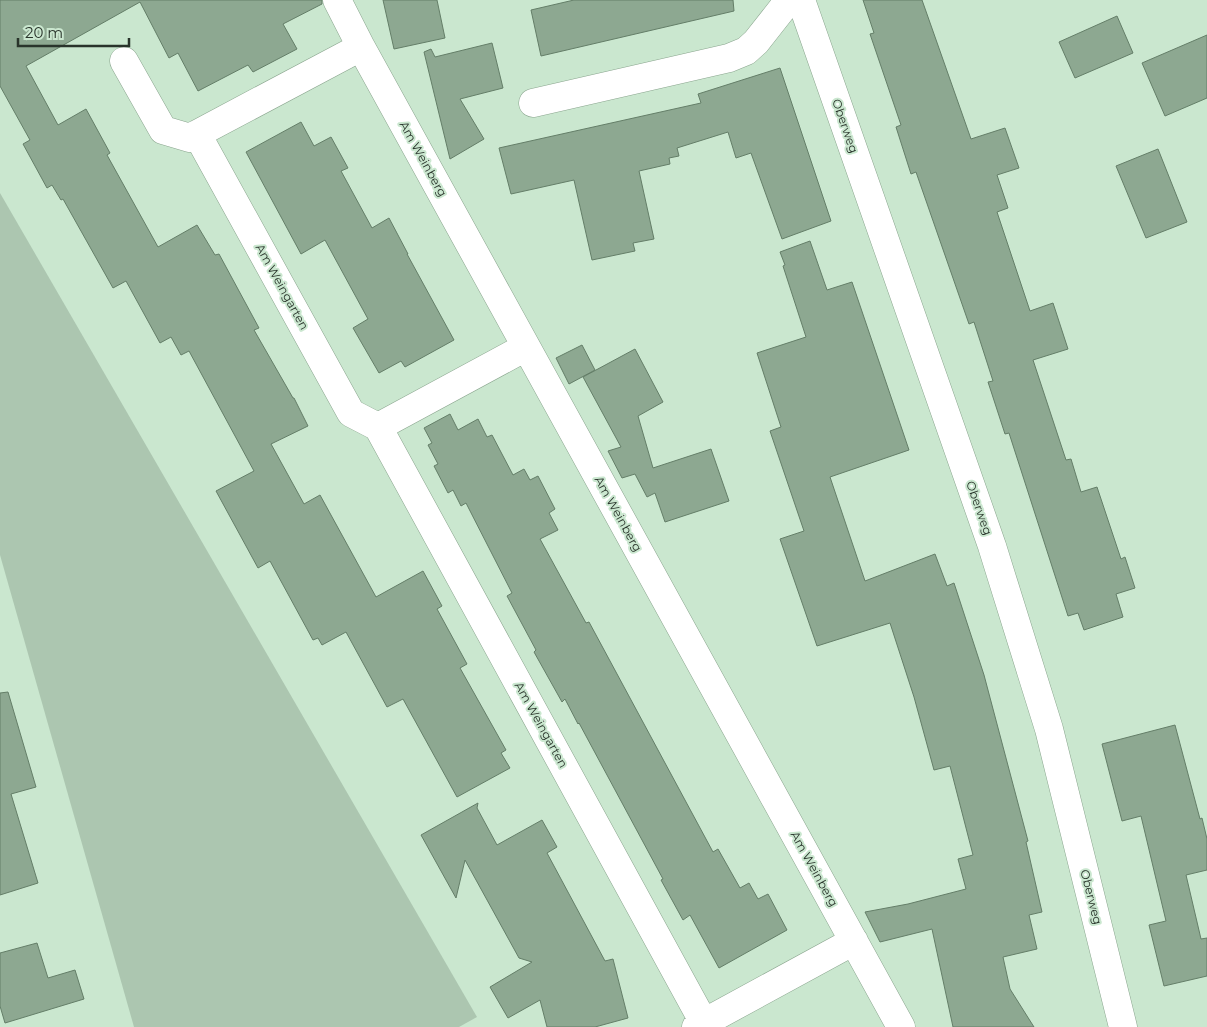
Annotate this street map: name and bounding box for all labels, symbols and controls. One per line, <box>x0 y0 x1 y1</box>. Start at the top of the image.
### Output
scale bar <box>18 15 129 47</box>
text: 20 m <box>25 23 63 42</box>
street label: Oberweg <box>829 97 862 155</box>
street label: Am Weinberg <box>397 118 450 199</box>
street label: Am Weingarten <box>253 241 312 332</box>
street label: Am Weinberg <box>592 473 645 554</box>
street label: Oberweg <box>963 479 996 537</box>
street label: Am Weingarten <box>512 679 571 770</box>
street label: Am Weinberg <box>788 828 841 909</box>
street label: Oberweg <box>1077 868 1106 926</box>

